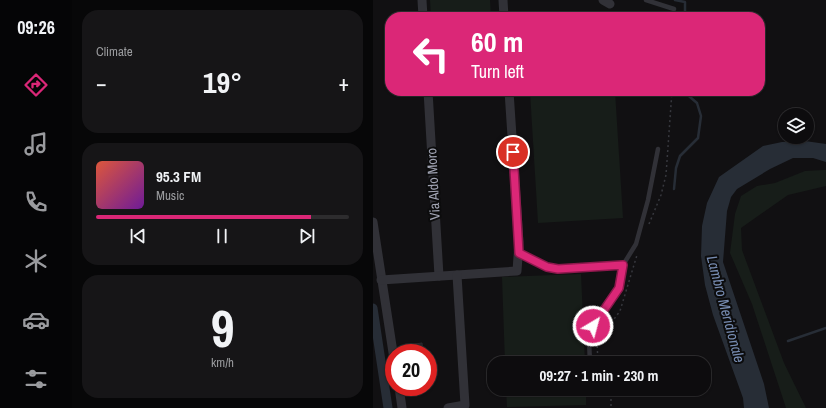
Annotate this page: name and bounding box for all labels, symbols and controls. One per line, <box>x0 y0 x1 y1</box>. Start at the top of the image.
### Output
text: 09:26 <box>17 15 55 40</box>
text: 60 m <box>471 23 523 61</box>
icon: left <box>405 28 457 80</box>
text: Climate <box>96 43 133 60</box>
text: Turn left <box>471 59 524 84</box>
text: 19° <box>203 62 242 102</box>
text: − <box>96 68 107 98</box>
text: + <box>338 68 349 98</box>
icon: directions <box>22 71 50 99</box>
map controls <box>778 108 814 144</box>
button: layers <box>778 108 814 144</box>
icon: music <box>22 130 50 158</box>
pin <box>496 135 530 169</box>
icon: arrive <box>502 141 524 163</box>
street label: Via Aldo Moro <box>422 148 444 220</box>
text: 95.3 FM <box>156 166 201 187</box>
text: Music <box>156 187 184 204</box>
icon: phone <box>22 188 50 216</box>
icon: previous <box>127 225 149 247</box>
icon: pause <box>211 225 233 247</box>
icon: next <box>296 225 318 247</box>
icon: climate <box>22 247 50 275</box>
water label: Lambro Meridionale <box>702 253 750 365</box>
text: 9 <box>211 293 234 363</box>
position arrow <box>572 305 614 347</box>
icon: car <box>22 306 50 334</box>
speed limit sign: 20 <box>385 344 437 396</box>
text: km/h <box>211 354 234 371</box>
icon: filters <box>22 365 50 393</box>
text: 09:27 · 1 min · 230 m <box>540 365 658 386</box>

